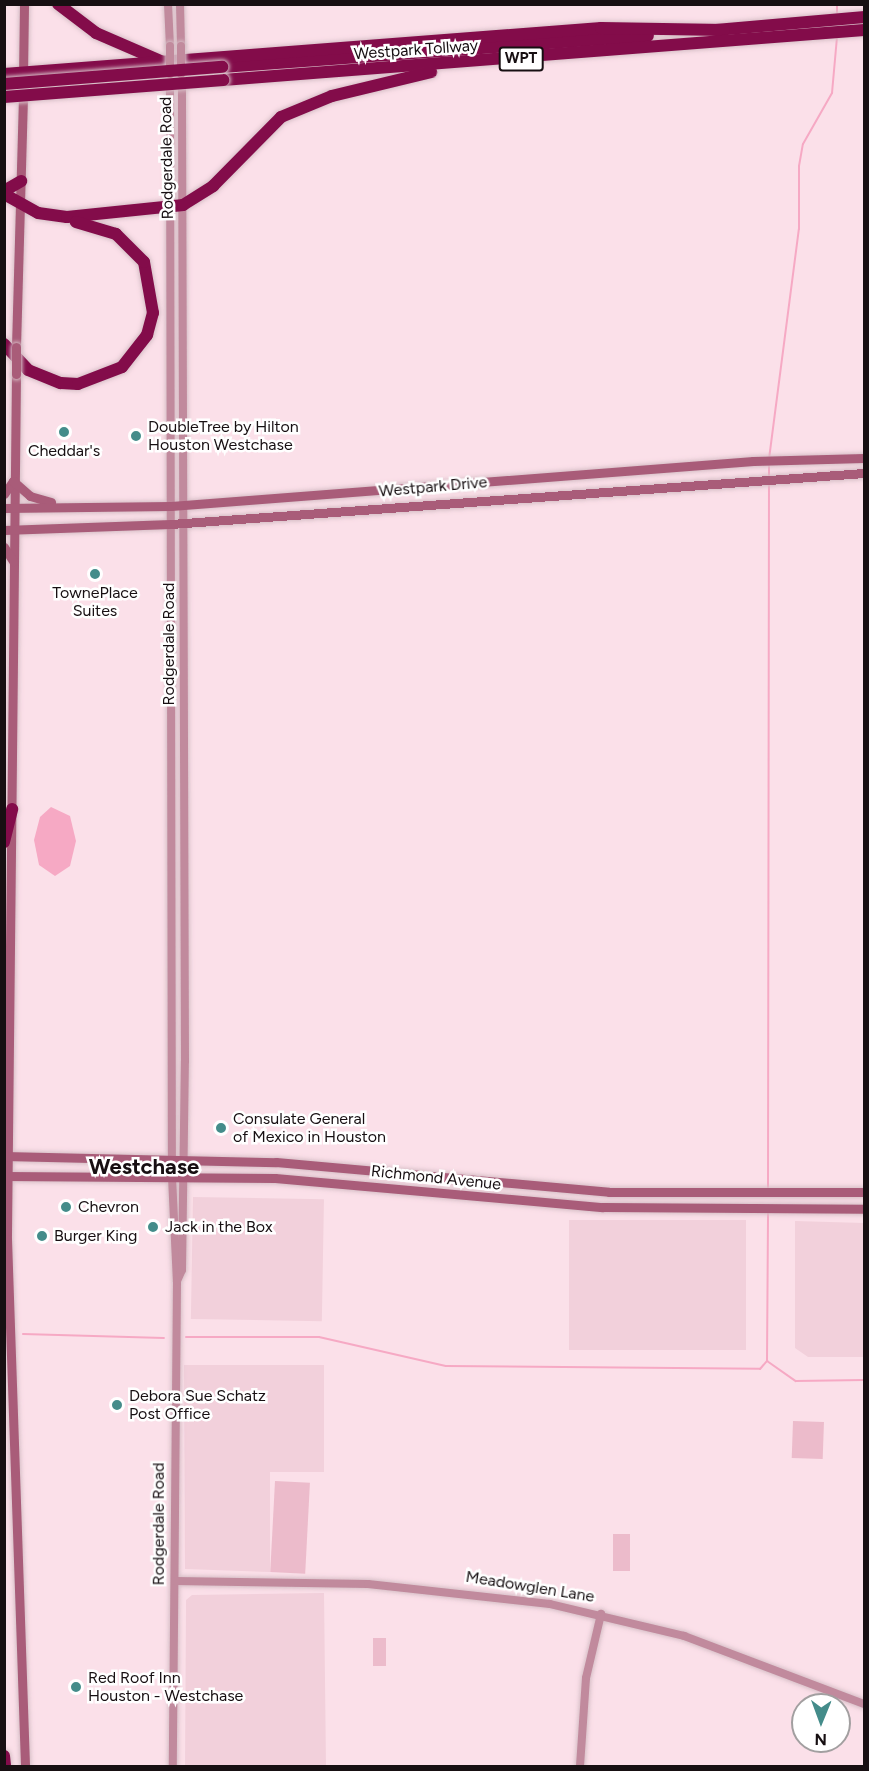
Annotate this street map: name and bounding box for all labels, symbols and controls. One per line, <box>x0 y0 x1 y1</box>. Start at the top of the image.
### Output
street label: Westpark Tollway <box>353 36 479 64</box>
road number: WPT <box>498 47 544 71</box>
street label: Rodgerdale Road <box>156 96 178 220</box>
place label: DoubleTree by Hilton Houston Westchase <box>148 417 299 455</box>
marker: Cheddar's <box>57 425 71 439</box>
marker: DoubleTree by Hilton Houston Westchase <box>129 429 143 443</box>
place label: Cheddar's <box>28 441 100 461</box>
street label: Westpark Drive <box>378 473 488 501</box>
marker: TownePlace Suites <box>88 567 102 581</box>
place label: TownePlace Suites <box>52 583 138 621</box>
street label: Rodgerdale Road <box>159 583 179 705</box>
place label: Consulate General of Mexico in Houston <box>233 1109 386 1147</box>
marker: Consulate General of Mexico in Houston <box>214 1121 228 1135</box>
district label: Westchase <box>89 1154 199 1180</box>
street label: Richmond Avenue <box>370 1162 502 1194</box>
place label: Chevron <box>78 1197 139 1217</box>
marker: Chevron <box>59 1200 73 1214</box>
place label: Jack in the Box <box>165 1217 273 1237</box>
marker: Jack in the Box <box>146 1220 160 1234</box>
place label: Burger King <box>54 1226 137 1246</box>
marker: Burger King <box>35 1229 49 1243</box>
place label: Debora Sue Schatz Post Office <box>129 1386 266 1424</box>
marker: Debora Sue Schatz Post Office <box>110 1398 124 1412</box>
street label: Rodgerdale Road <box>149 1463 169 1585</box>
street label: Meadowglen Lane <box>464 1567 596 1607</box>
place label: Red Roof Inn Houston - Westchase <box>88 1668 243 1706</box>
marker: Red Roof Inn Houston - Westchase <box>69 1680 83 1694</box>
north arrow <box>791 1693 851 1753</box>
text: N <box>814 1730 827 1749</box>

